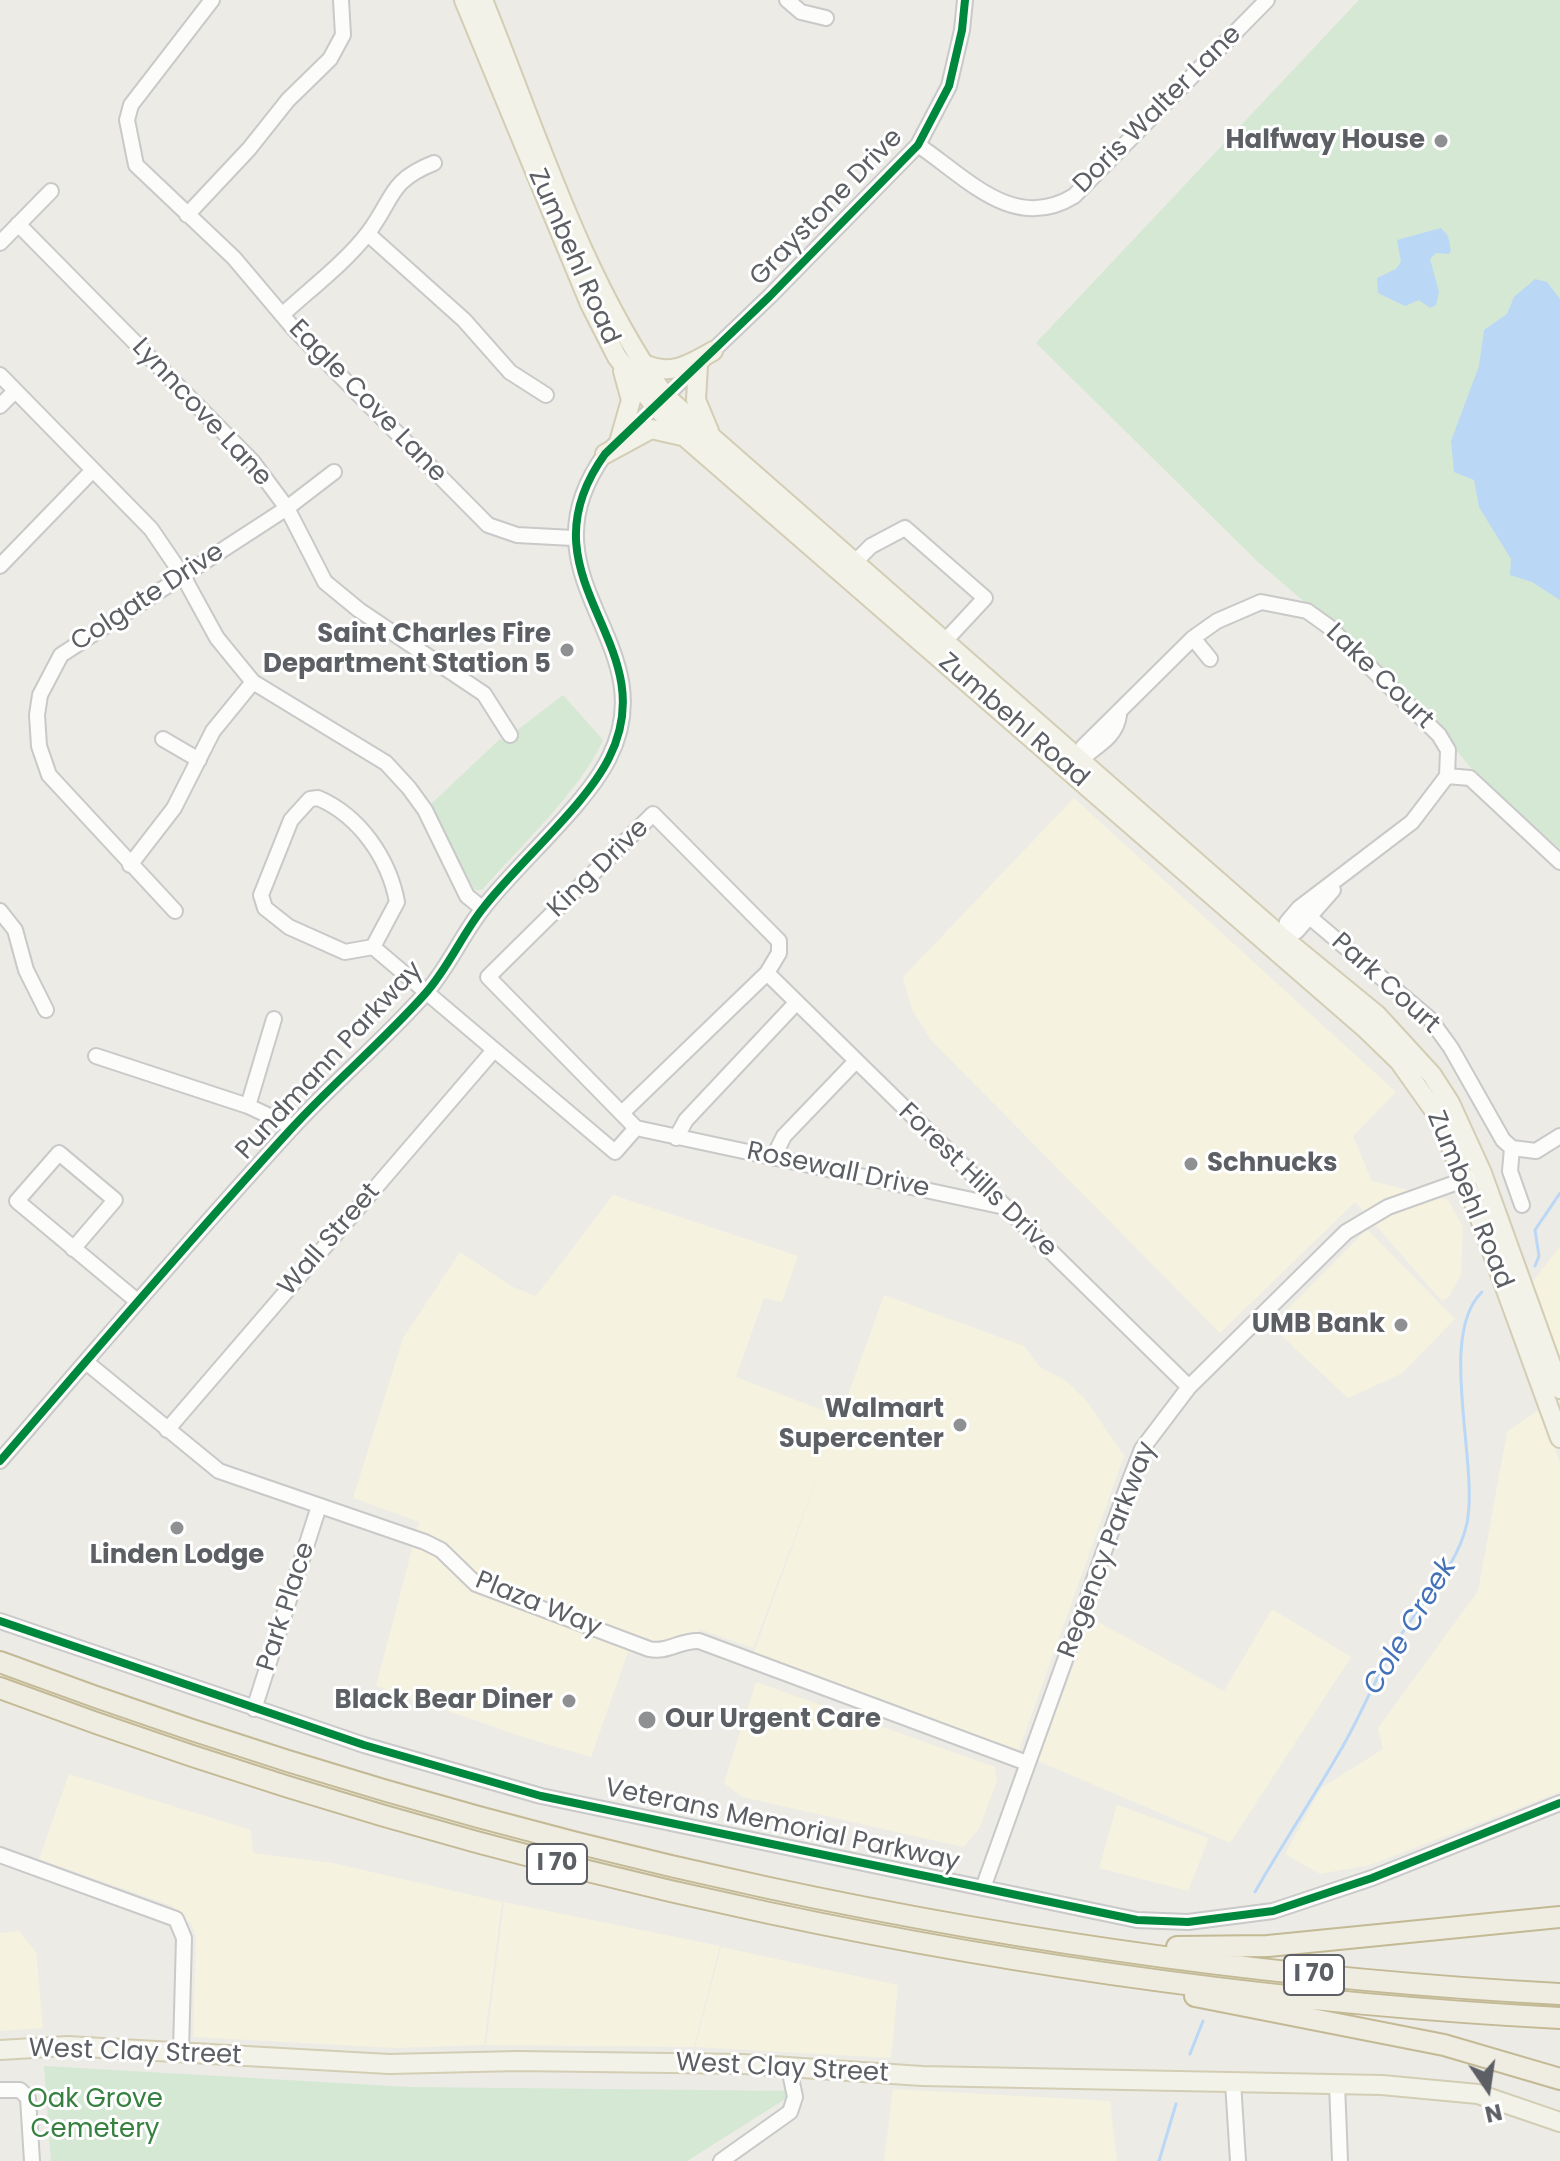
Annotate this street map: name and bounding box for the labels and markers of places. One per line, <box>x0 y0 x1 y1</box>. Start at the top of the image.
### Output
place label: Halfway House <box>1226 125 1425 157</box>
marker: Halfway House <box>1432 132 1450 150</box>
place label: Saint Charles Fire Department Station 5 <box>263 619 551 680</box>
marker: Saint Charles Fire Department Station 5 <box>558 641 576 659</box>
place label: Schnucks <box>1207 1148 1338 1180</box>
marker: Schnucks <box>1182 1155 1200 1173</box>
place label: UMB Bank <box>1252 1309 1385 1341</box>
marker: UMB Bank <box>1392 1316 1410 1334</box>
place label: Walmart Supercenter <box>779 1394 944 1456</box>
marker: Walmart Supercenter <box>951 1416 969 1434</box>
marker: Linden Lodge <box>168 1519 186 1537</box>
place label: Linden Lodge <box>90 1540 264 1572</box>
place label: Black Bear Diner <box>335 1685 553 1717</box>
marker: Black Bear Diner <box>560 1692 578 1710</box>
place label: Our Urgent Care <box>665 1704 881 1736</box>
marker: Our Urgent Care <box>636 1709 658 1731</box>

